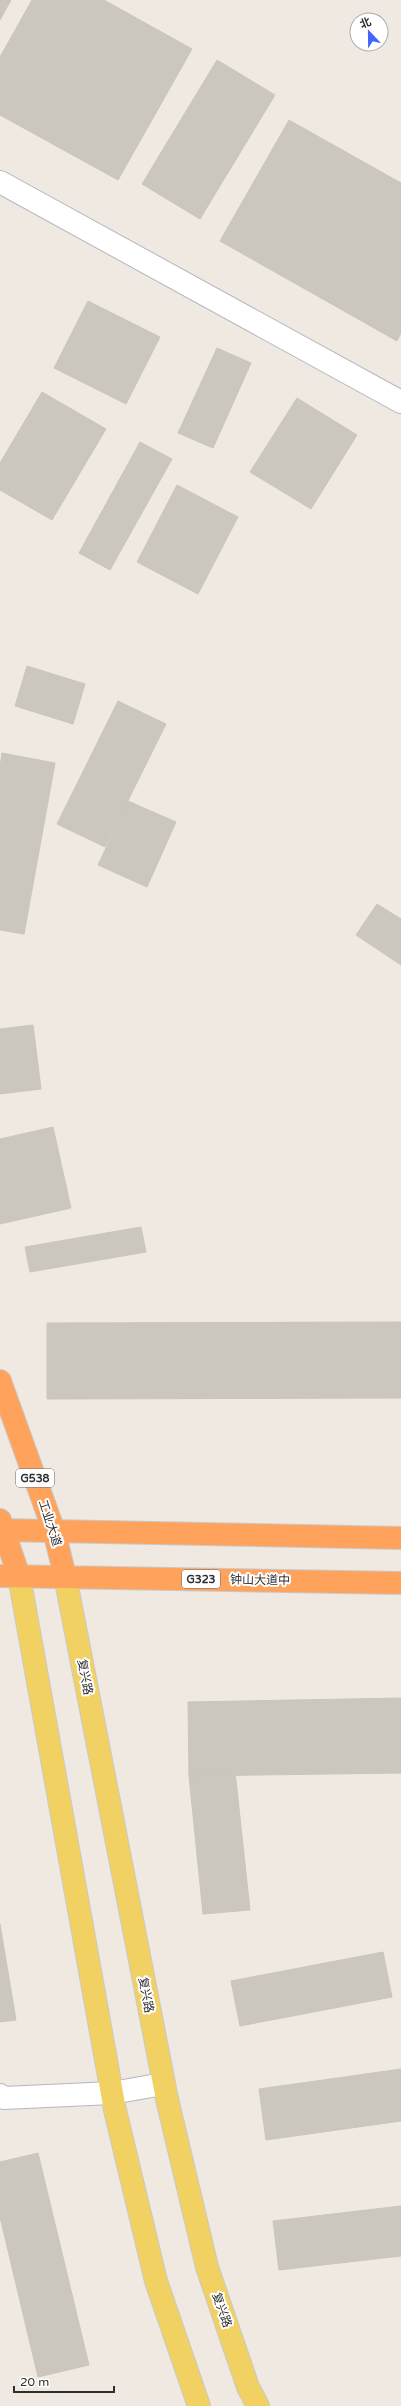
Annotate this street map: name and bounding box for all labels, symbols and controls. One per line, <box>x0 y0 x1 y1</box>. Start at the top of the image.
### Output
north arrow <box>349 12 389 52</box>
text: 北 <box>358 15 373 31</box>
road number: G538 <box>16 1469 54 1487</box>
street label: 工业大道 <box>36 1498 64 1548</box>
road number: G323 <box>182 1570 220 1588</box>
street label: 钟山大道中 <box>230 1572 290 1588</box>
street label: 复兴路 <box>75 1658 95 1696</box>
street label: 复兴路 <box>136 1976 156 2014</box>
street label: 复兴路 <box>210 2291 234 2329</box>
scale bar <box>14 2368 114 2394</box>
text: 20 m <box>20 2375 49 2389</box>

